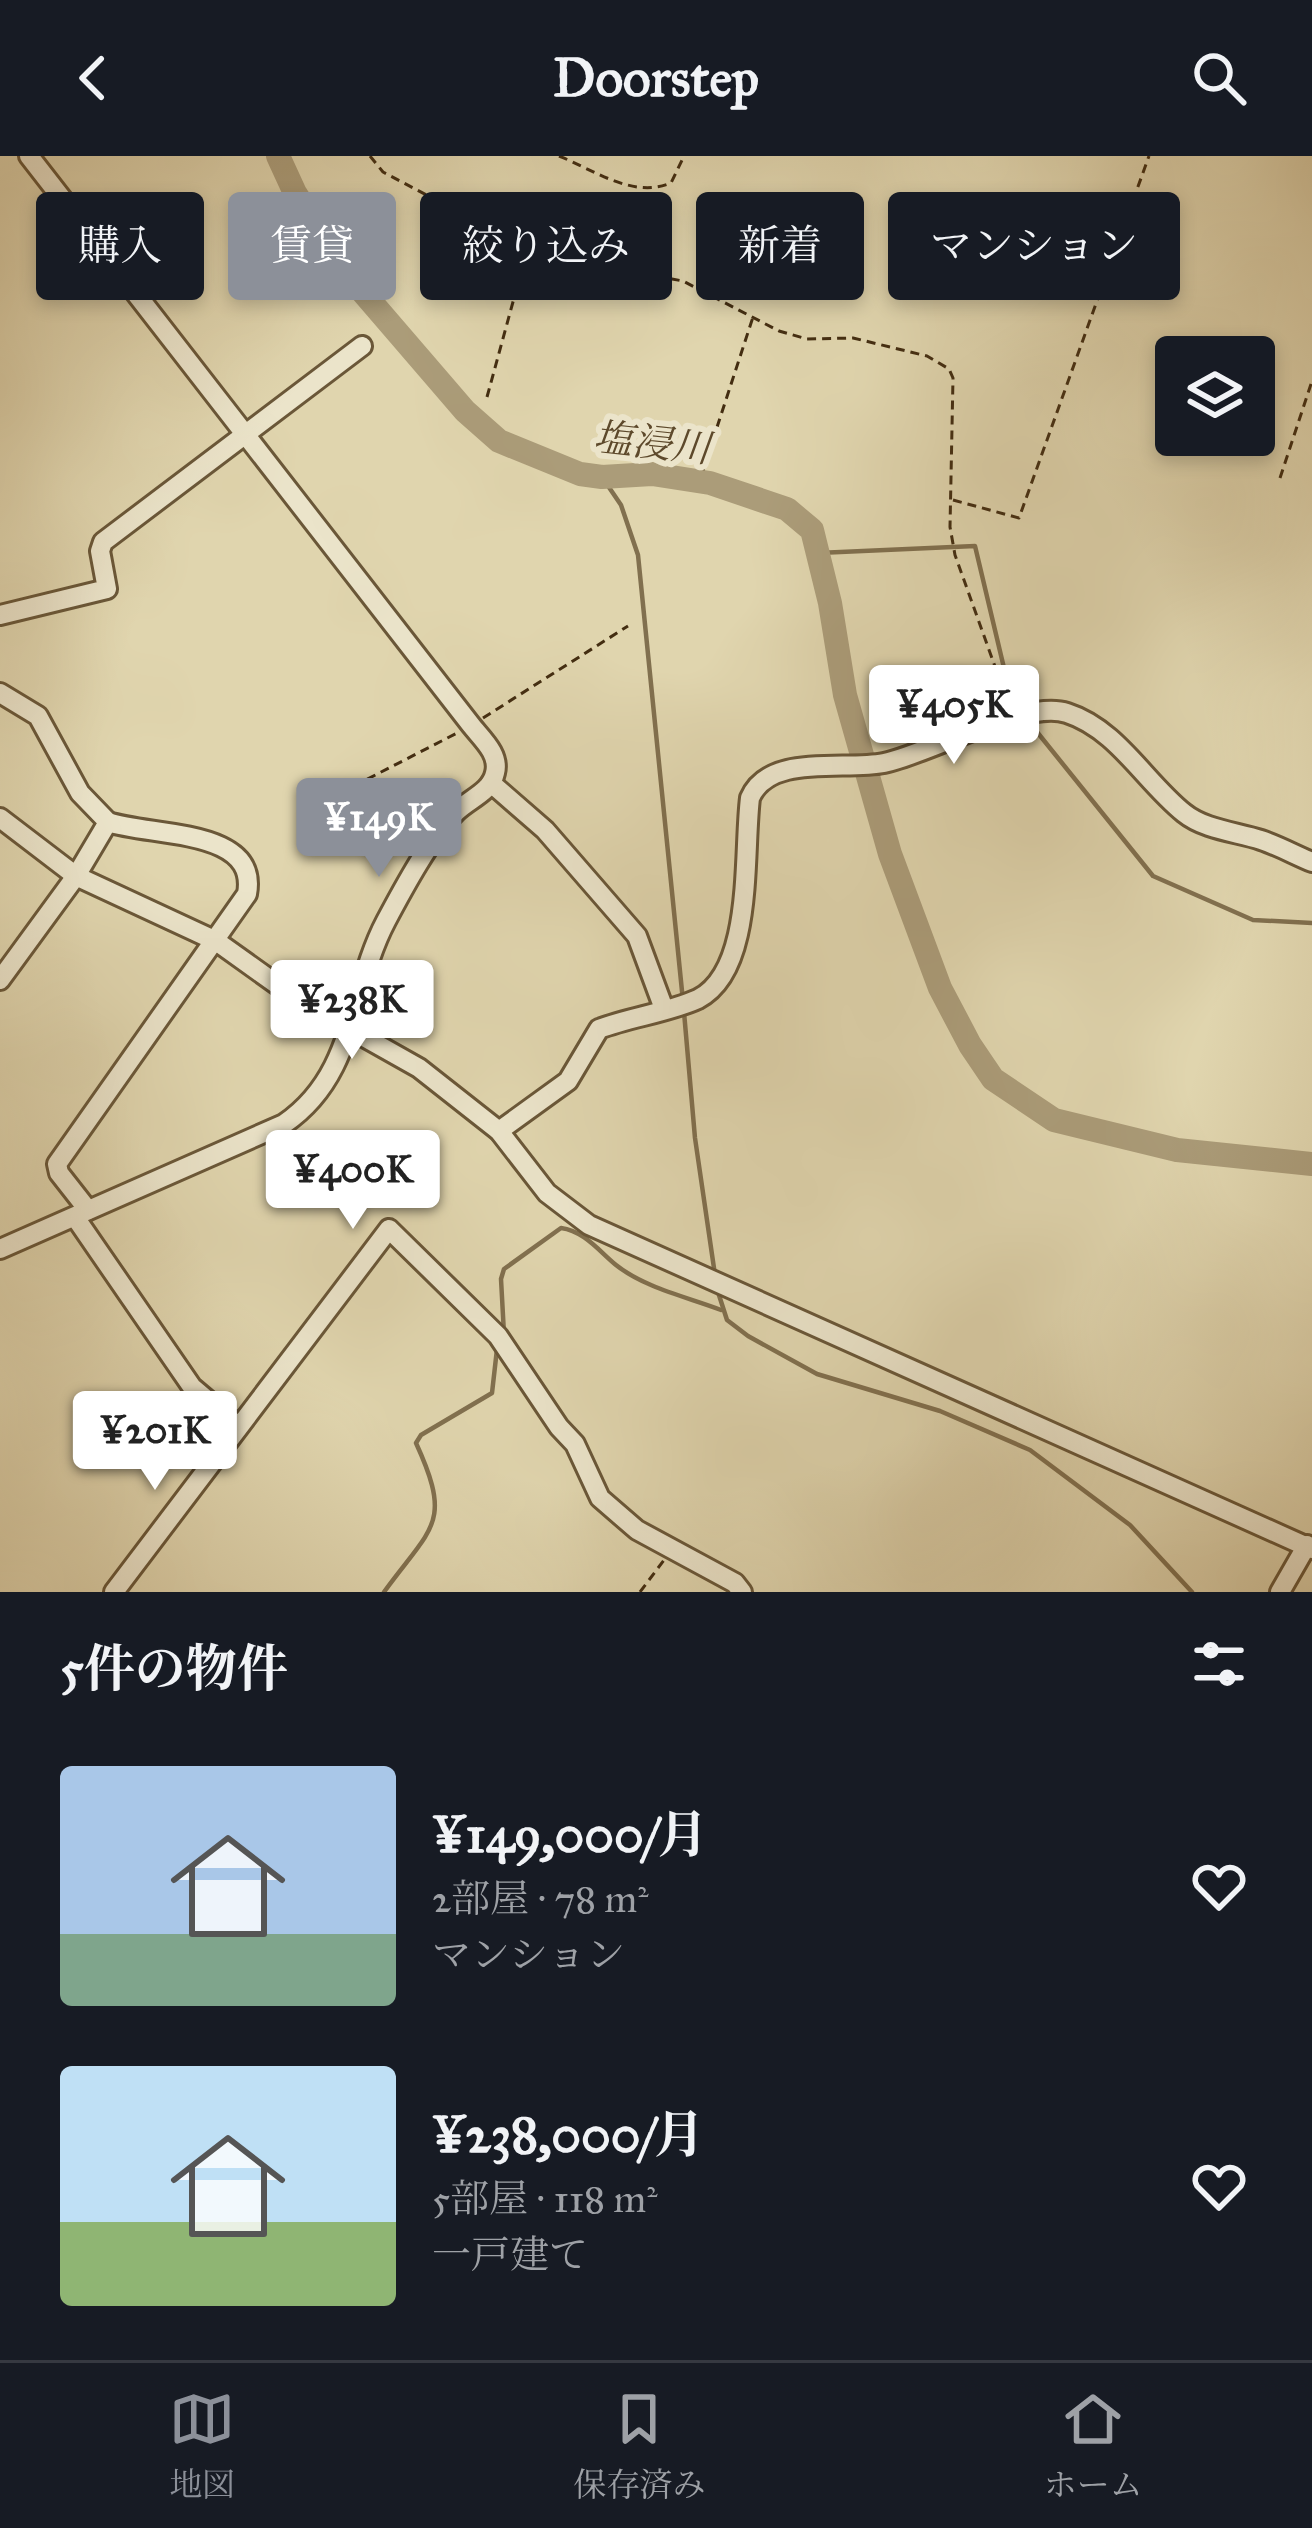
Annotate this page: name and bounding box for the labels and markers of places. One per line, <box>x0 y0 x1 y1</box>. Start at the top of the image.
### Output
pin: ¥405K <box>870 665 1038 767</box>
pin: ¥149K <box>295 778 463 880</box>
pin: ¥238K <box>268 960 436 1062</box>
pin: ¥400K <box>269 1130 437 1232</box>
pin: ¥201K <box>71 1391 239 1493</box>

